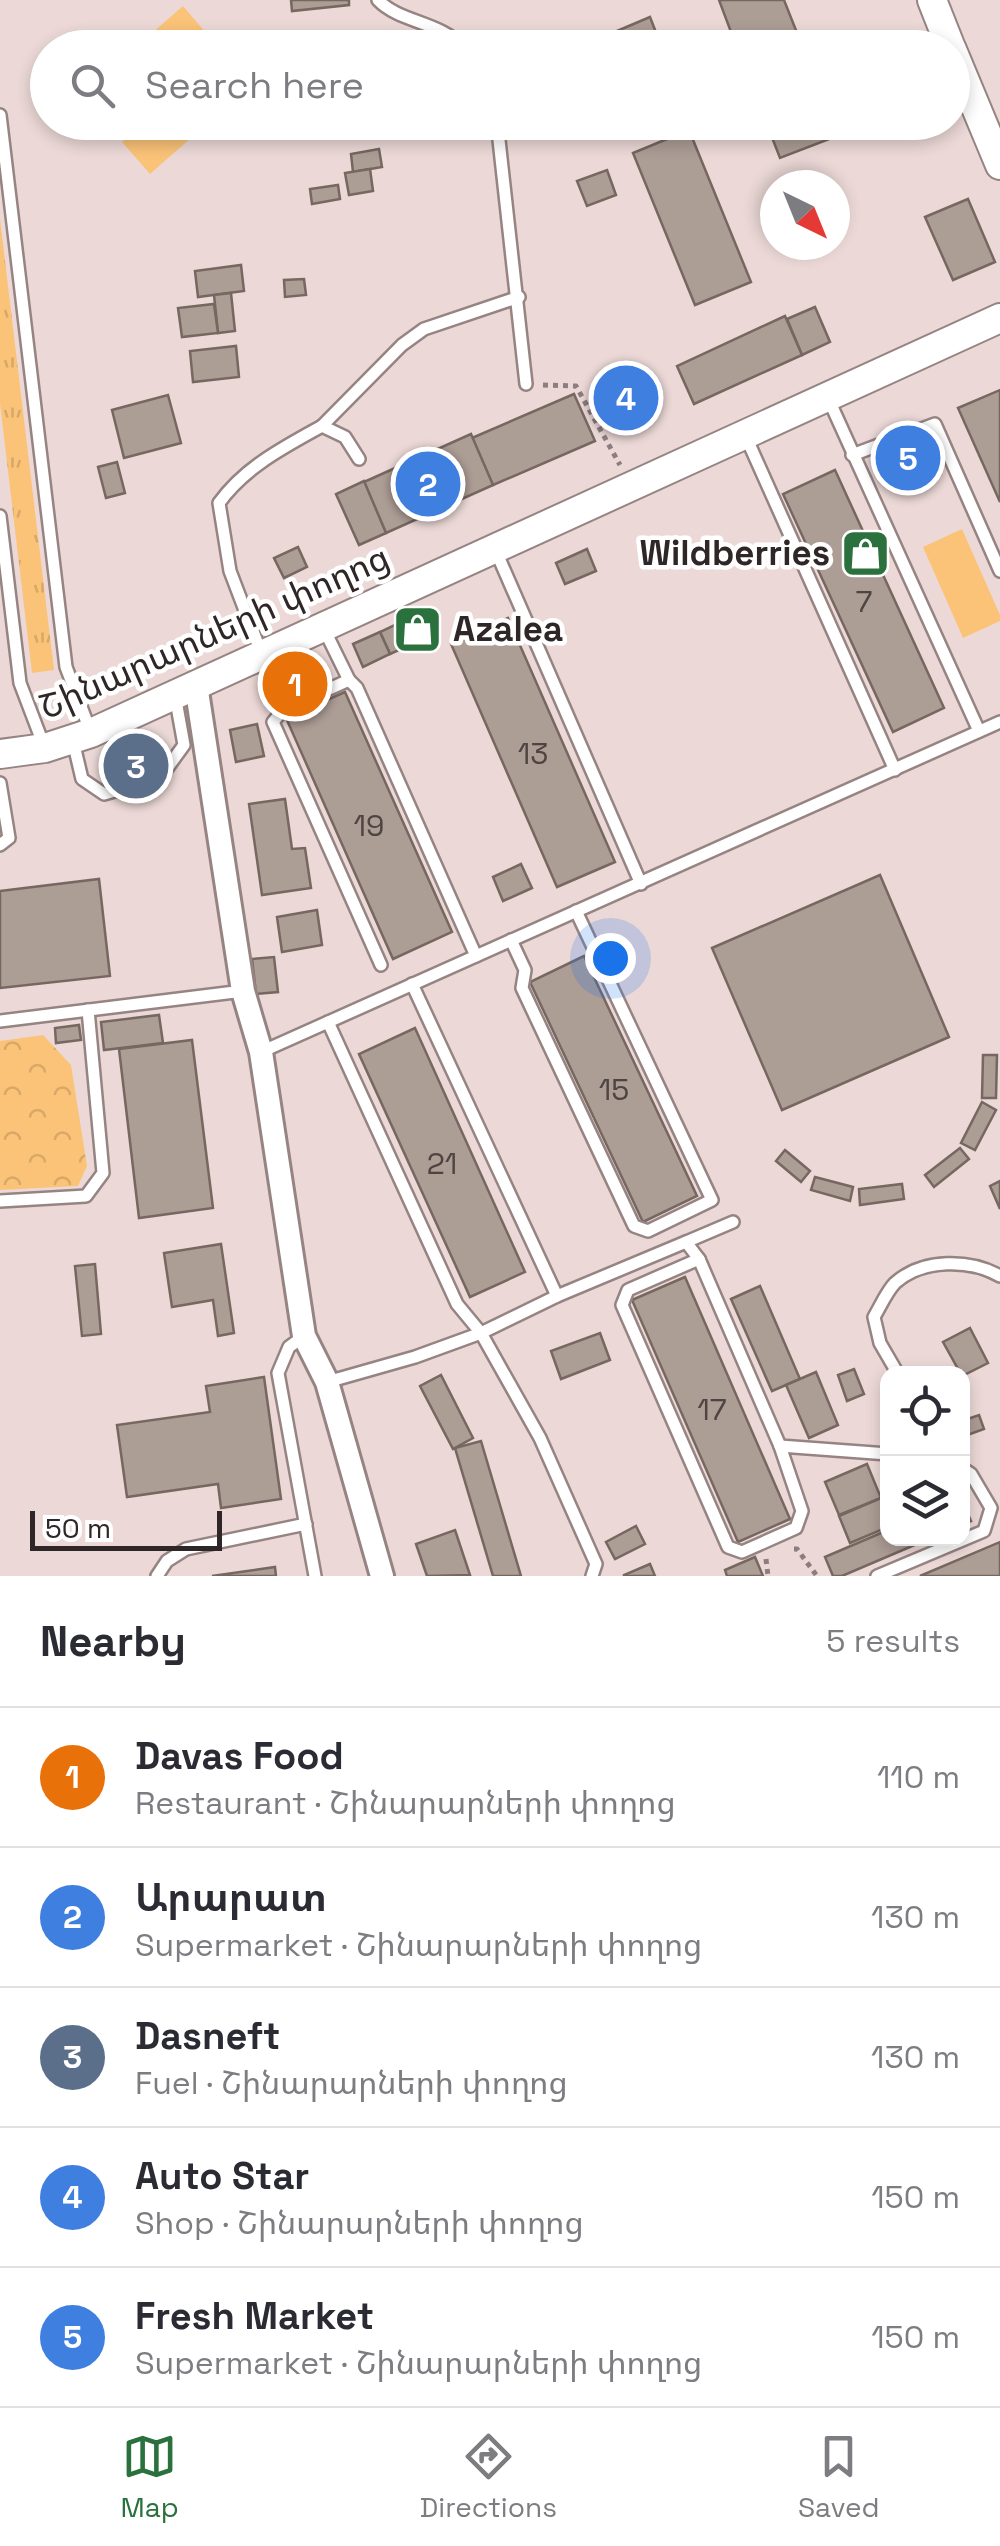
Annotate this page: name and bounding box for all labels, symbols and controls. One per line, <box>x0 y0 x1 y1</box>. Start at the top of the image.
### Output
search box <box>30 30 970 140</box>
icon: search <box>65 58 120 113</box>
text: Search here <box>145 61 364 109</box>
north arrow <box>760 170 850 260</box>
pin: 4 <box>594 360 658 436</box>
pin: 5 <box>876 420 940 496</box>
pin: 2 <box>396 446 460 522</box>
shop icon: Wildberries <box>839 527 891 579</box>
place label: Wildberries <box>640 531 830 575</box>
street label: Շինարարների փողոց <box>32 535 396 729</box>
house number: 7 <box>856 582 872 621</box>
shop icon: Azalea <box>392 603 444 655</box>
place label: Azalea <box>453 607 563 651</box>
pin: 1 <box>262 646 328 722</box>
pin: 3 <box>104 728 168 804</box>
house number: 13 <box>518 734 548 773</box>
house number: 19 <box>354 806 384 845</box>
your location <box>585 933 636 984</box>
house number: 15 <box>599 1070 629 1109</box>
house number: 21 <box>427 1144 457 1183</box>
map controls <box>880 1366 970 1546</box>
button: locate <box>880 1366 970 1456</box>
house number: 17 <box>697 1390 727 1429</box>
button: layers <box>880 1456 970 1546</box>
scale bar <box>30 1506 222 1550</box>
text: 50 m <box>45 1510 111 1546</box>
text: Nearby <box>40 1615 186 1668</box>
text: 5 results <box>826 1621 960 1661</box>
text: Davas Food <box>135 1732 344 1780</box>
text: 1 <box>65 1757 80 1797</box>
text: 110 m <box>877 1757 960 1797</box>
text: Restaurant · Շինարարների փողոց <box>135 1783 676 1823</box>
text: Արարատ <box>135 1874 327 1922</box>
text: 2 <box>63 1897 82 1937</box>
text: 130 m <box>871 1897 960 1937</box>
text: Supermarket · Շինարարների փողոց <box>135 1925 702 1965</box>
text: Dasneft <box>135 2012 280 2060</box>
text: 3 <box>63 2037 82 2077</box>
text: 130 m <box>871 2037 960 2077</box>
text: Fuel · Շինարարների փողոց <box>135 2063 568 2103</box>
text: Auto Star <box>135 2152 309 2200</box>
text: 4 <box>62 2177 83 2217</box>
text: 150 m <box>871 2177 960 2217</box>
text: Shop · Շինարարների փողոց <box>135 2203 584 2243</box>
text: Fresh Market <box>135 2292 374 2340</box>
text: 5 <box>63 2317 82 2357</box>
text: 150 m <box>871 2317 960 2357</box>
text: Supermarket · Շինարարների փողոց <box>135 2343 702 2383</box>
tab: Map <box>120 2429 179 2525</box>
tab: Directions <box>420 2429 557 2525</box>
tab: Saved <box>798 2429 880 2525</box>

